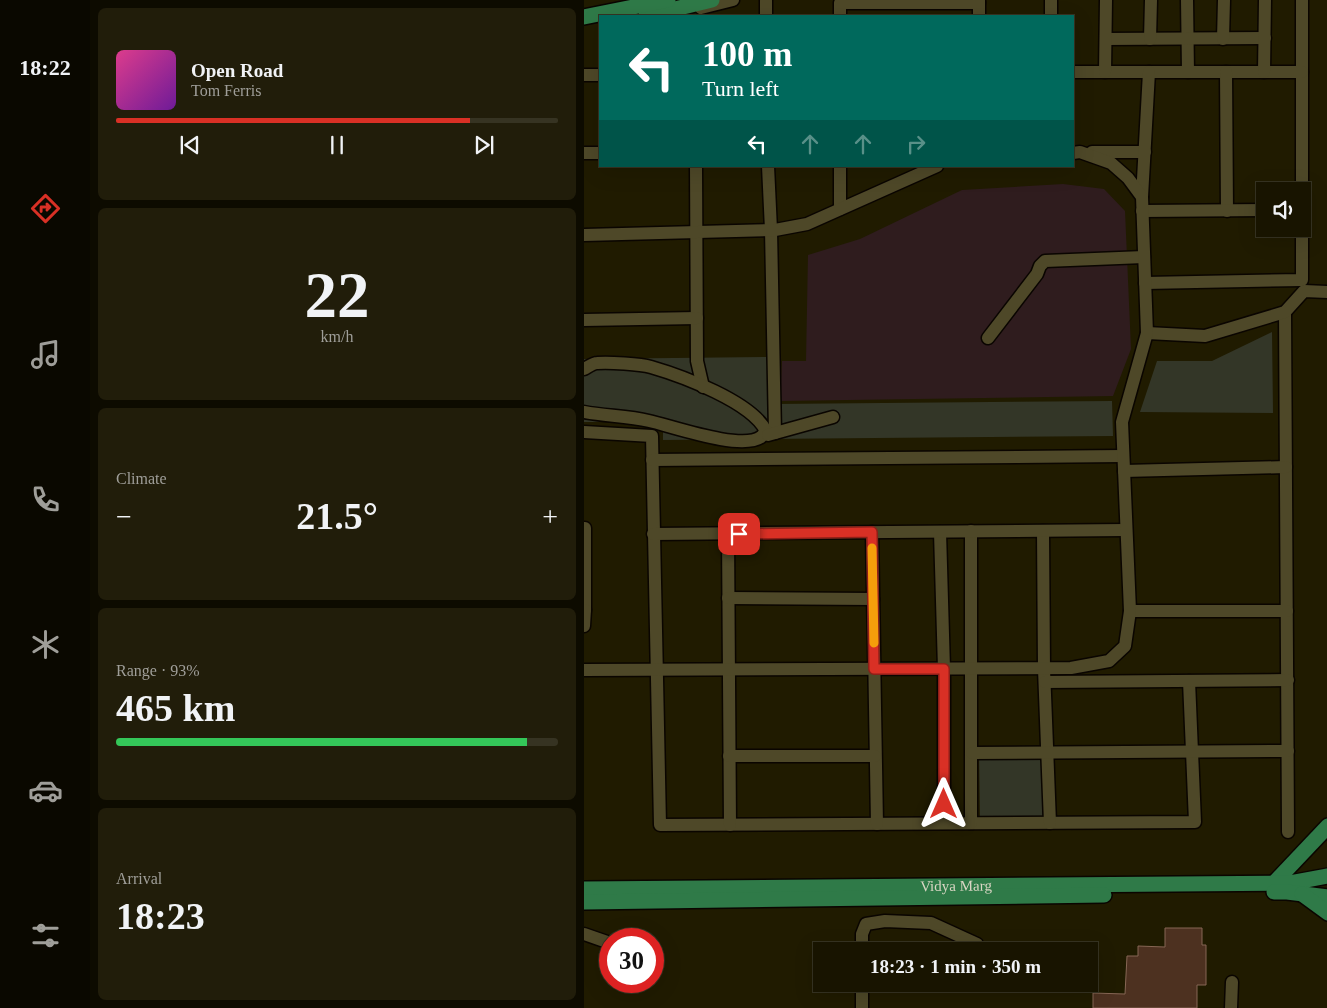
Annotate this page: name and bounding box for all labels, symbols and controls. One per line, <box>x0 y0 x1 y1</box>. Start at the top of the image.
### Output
icon: left <box>619 35 684 100</box>
text: 100 m <box>702 35 792 74</box>
text: 18:22 <box>19 55 71 80</box>
text: Open Road <box>191 60 283 81</box>
text: Turn left <box>702 76 779 101</box>
text: Tom Ferris <box>191 82 261 99</box>
icon: left <box>743 130 771 158</box>
icon: ahead <box>796 130 824 158</box>
icon: ahead <box>849 130 877 158</box>
icon: right <box>902 130 930 158</box>
icon: previous <box>176 131 204 159</box>
icon: pause <box>323 131 351 159</box>
icon: next <box>470 131 498 159</box>
map controls <box>1256 182 1311 237</box>
button: sound <box>1256 182 1311 237</box>
icon: directions <box>28 191 63 226</box>
text: 22 <box>305 259 370 331</box>
text: km/h <box>321 328 353 345</box>
icon: music <box>28 337 63 372</box>
text: Climate <box>116 470 167 487</box>
icon: phone <box>28 482 63 517</box>
text: 21.5° <box>296 495 378 537</box>
text: − <box>116 501 132 532</box>
text: + <box>542 501 558 532</box>
pin <box>718 513 760 555</box>
icon: arrive <box>725 520 753 548</box>
icon: climate <box>28 627 63 662</box>
text: Range · 93% <box>116 662 200 679</box>
text: 465 km <box>116 687 235 729</box>
icon: car <box>28 773 63 808</box>
position arrow <box>917 777 969 829</box>
text: Arrival <box>116 870 162 887</box>
street label: Vidya Marg <box>920 878 992 894</box>
text: 18:23 <box>116 895 205 937</box>
icon: filters <box>28 918 63 953</box>
speed limit sign: 30 <box>599 928 664 993</box>
text: 18:23 · 1 min · 350 m <box>870 956 1041 977</box>

